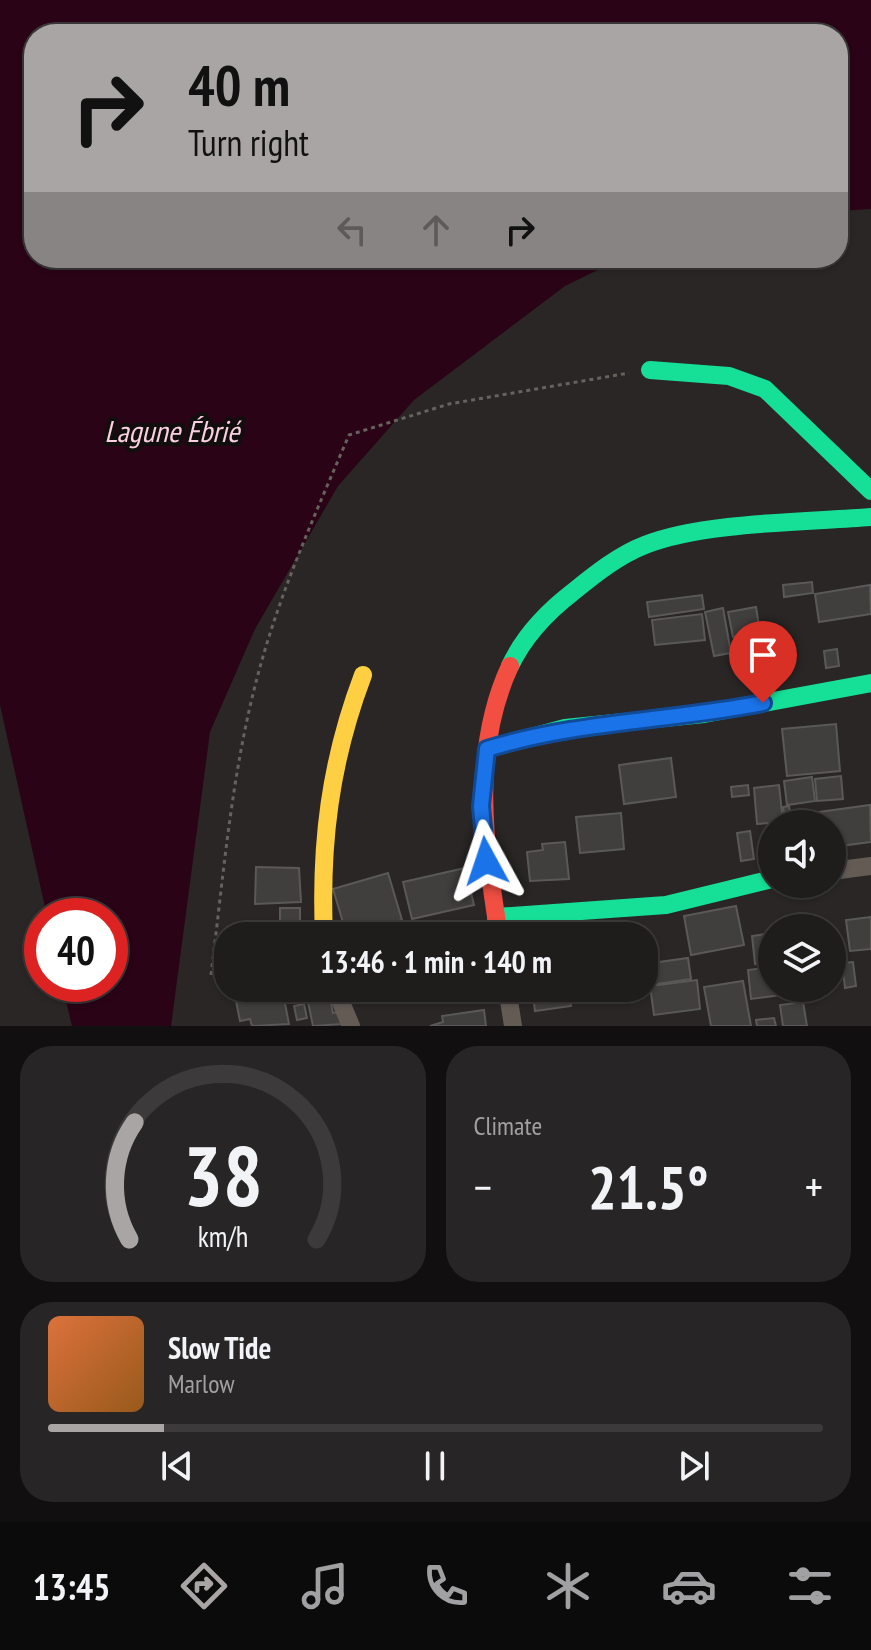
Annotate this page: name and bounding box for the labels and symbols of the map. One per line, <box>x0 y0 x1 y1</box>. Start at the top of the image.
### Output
water label: Lagune Ébrié <box>105 411 242 450</box>
pin <box>729 621 797 703</box>
position arrow <box>444 819 528 903</box>
speed limit sign: 40 <box>24 898 128 1002</box>

